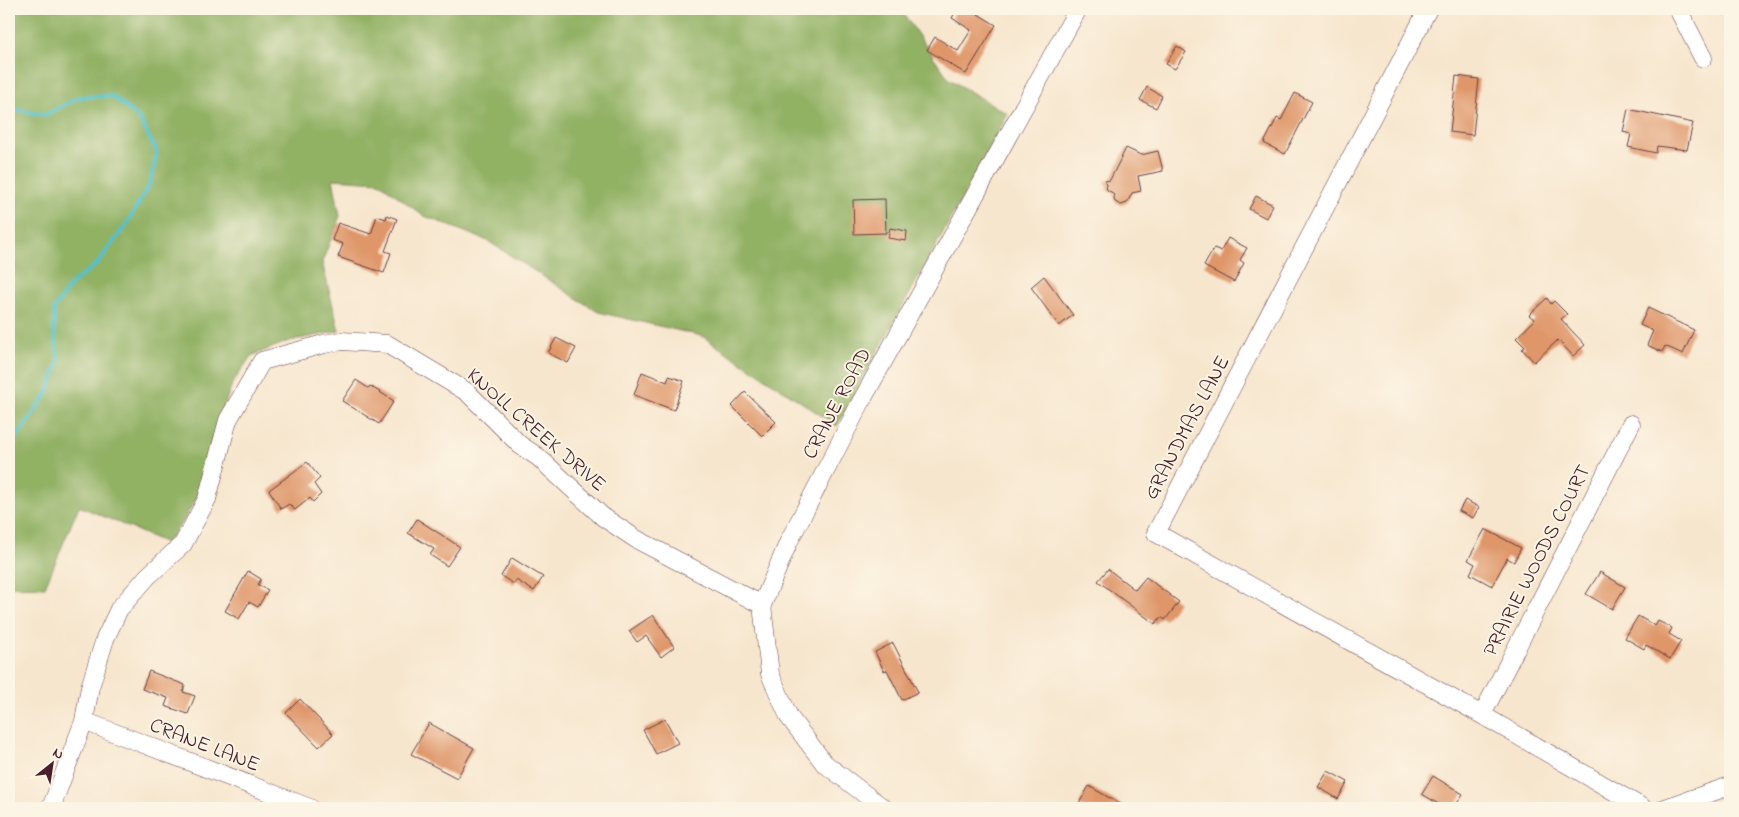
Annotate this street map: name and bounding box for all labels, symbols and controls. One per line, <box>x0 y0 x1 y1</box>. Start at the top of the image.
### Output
street label: CRANE ROAD <box>796 343 880 465</box>
street label: GRANDMAS LANE <box>1137 351 1238 505</box>
street label: KNOLL CREEK DRIVE <box>459 361 612 500</box>
street label: PRAIRIE WOODS COURT <box>1476 460 1599 662</box>
street label: CRANE LANE <box>145 711 264 781</box>
north arrow <box>28 740 78 790</box>
text: N <box>48 743 67 765</box>

